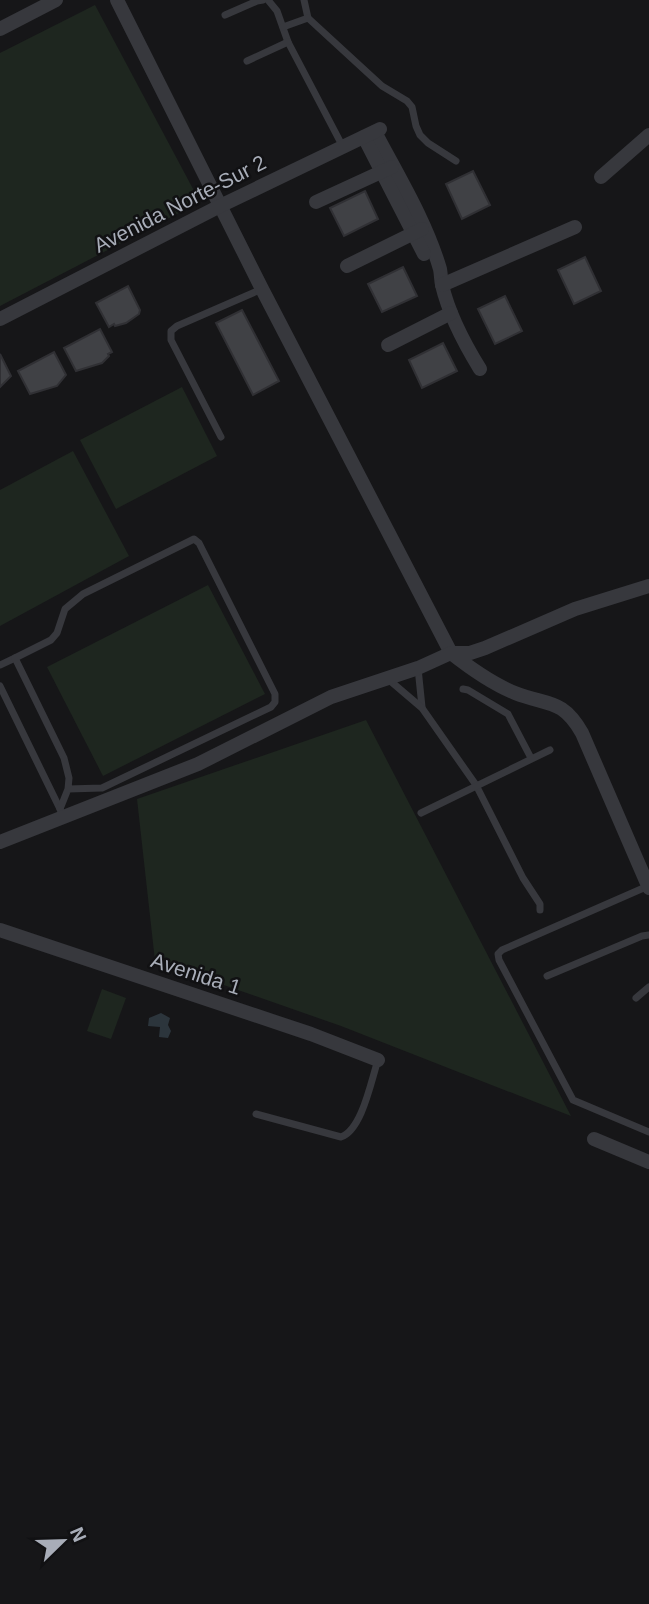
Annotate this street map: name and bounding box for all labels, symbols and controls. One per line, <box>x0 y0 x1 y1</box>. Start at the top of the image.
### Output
street label: Avenida Norte-Sur 2 <box>90 150 270 257</box>
street label: Avenida 1 <box>148 948 244 999</box>
north arrow <box>28 1506 98 1576</box>
text: N <box>66 1524 91 1545</box>

